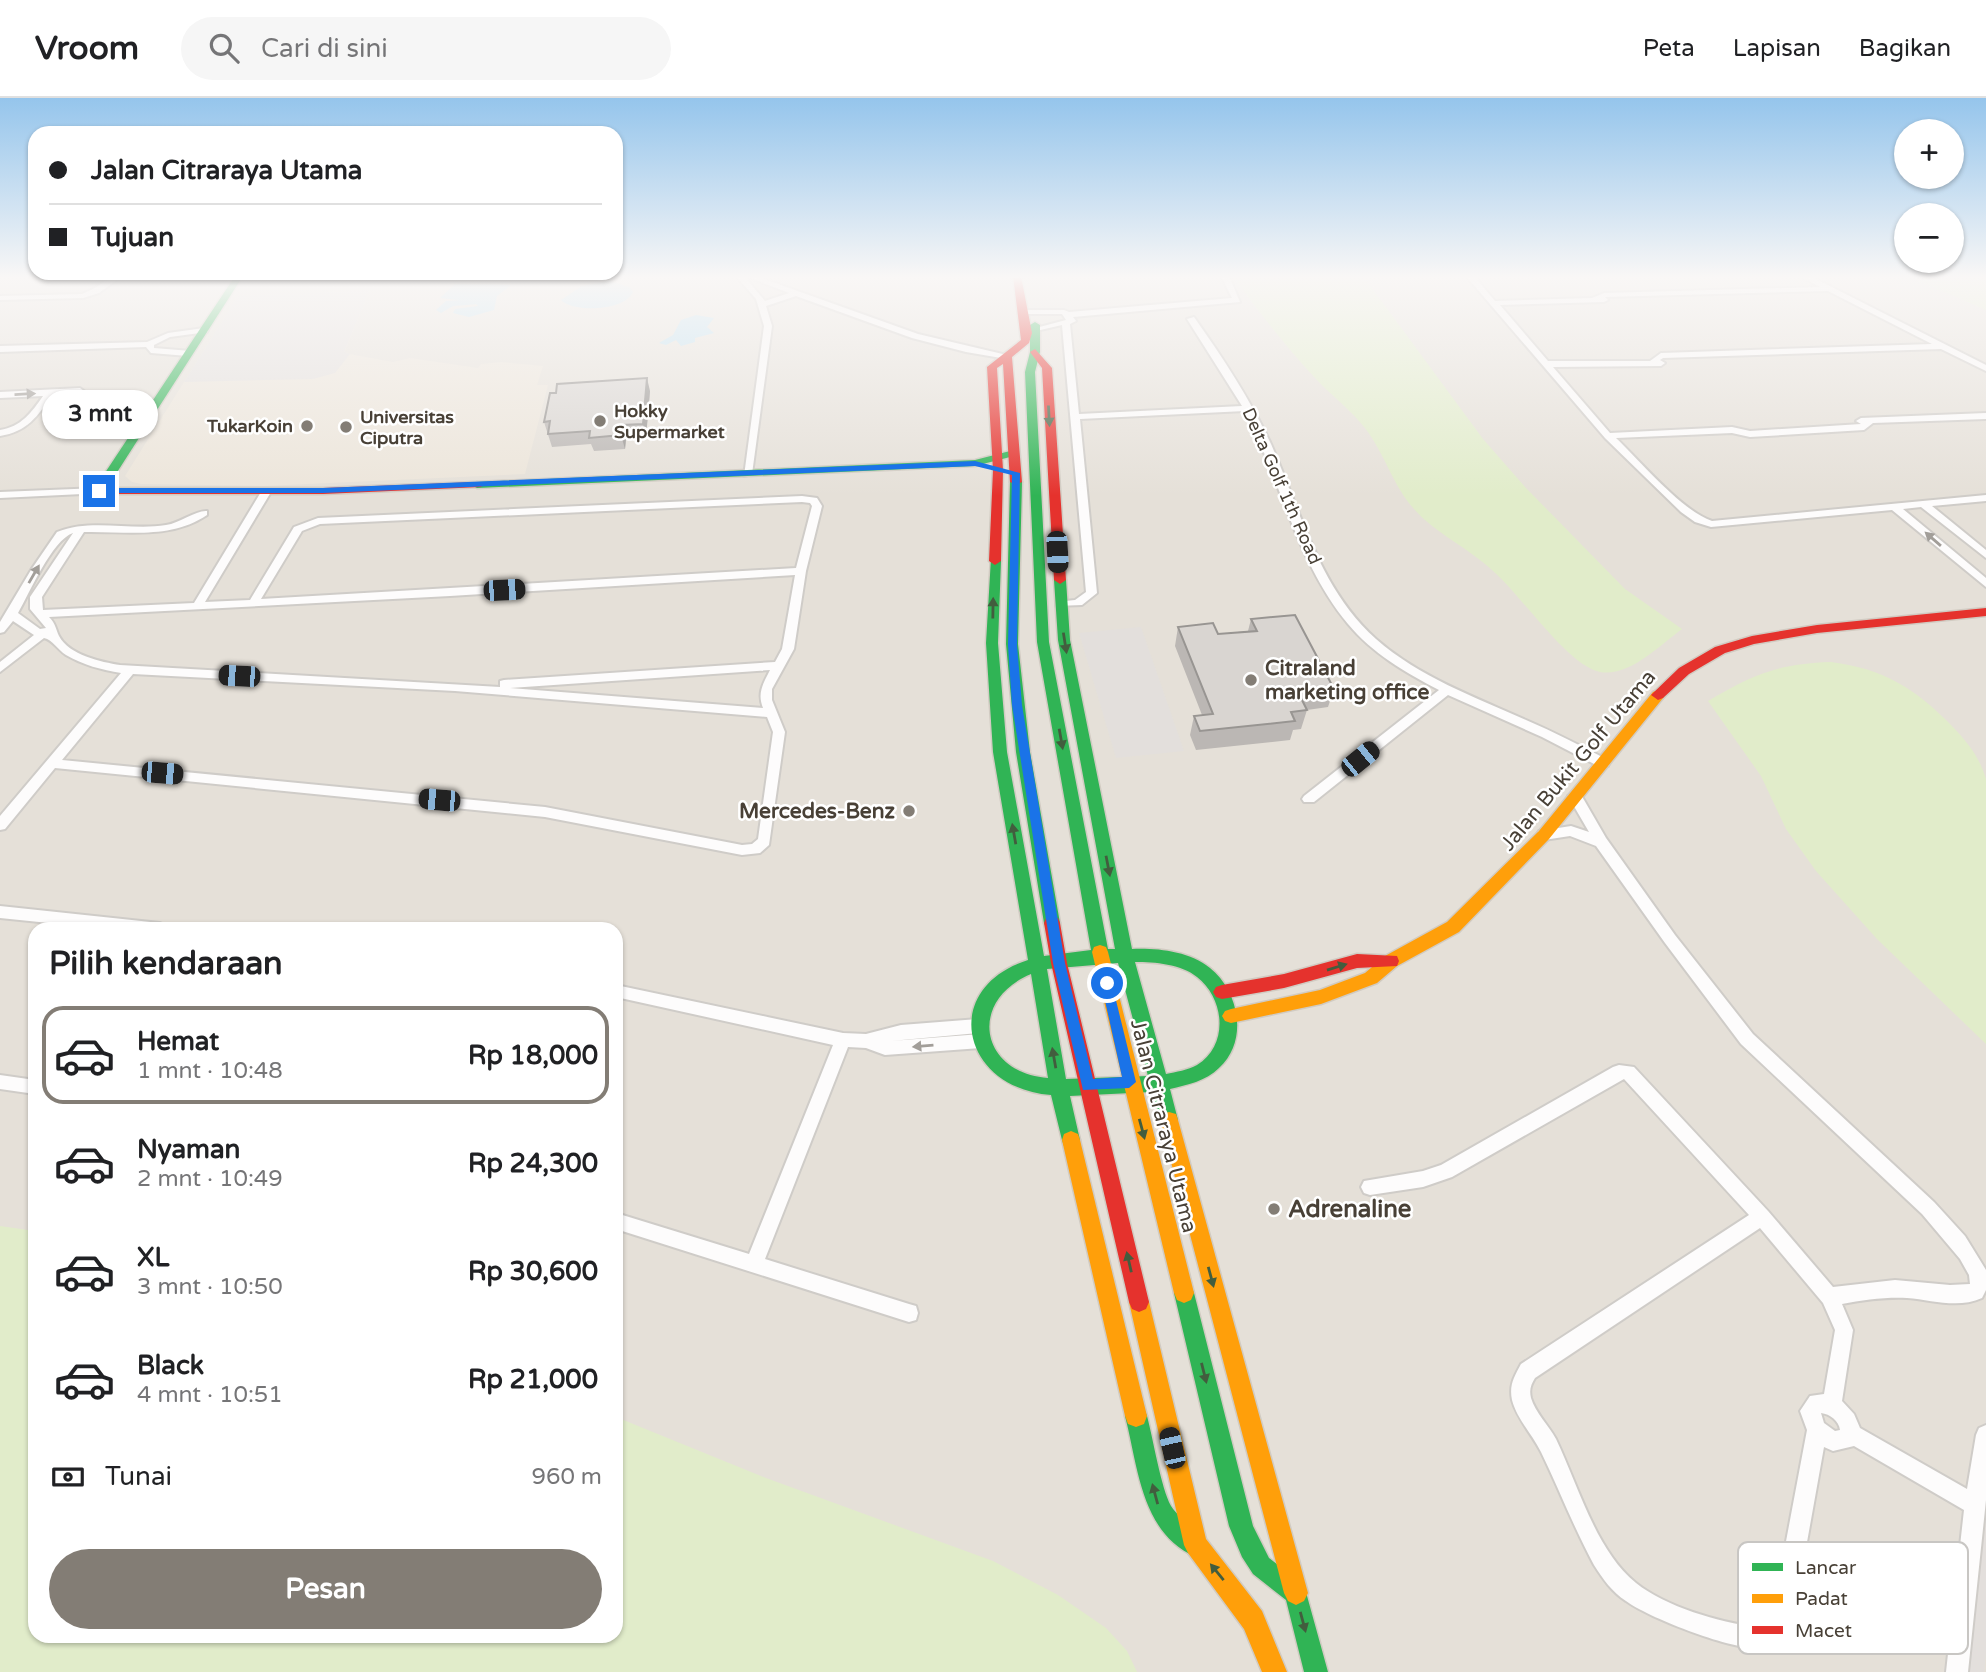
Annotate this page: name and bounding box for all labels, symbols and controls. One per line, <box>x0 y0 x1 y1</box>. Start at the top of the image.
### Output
search box <box>181 17 671 80</box>
text: Vroom <box>35 29 139 68</box>
icon: search <box>205 29 243 67</box>
text: Cari di sini <box>261 33 388 64</box>
text: Peta <box>1643 34 1695 63</box>
text: Lapisan <box>1733 34 1821 63</box>
text: Bagikan <box>1859 34 1951 63</box>
map controls <box>1894 119 1964 273</box>
button: + <box>1894 119 1964 189</box>
text: Jalan Citraraya Utama <box>91 155 362 186</box>
button: − <box>1894 203 1964 273</box>
text: Tujuan <box>91 222 174 253</box>
one-way arrow <box>14 388 36 399</box>
callout: 3 mnt <box>41 390 157 438</box>
text: 3 mnt <box>68 400 132 428</box>
place label: Hokky Supermarket <box>614 400 725 443</box>
street label: Delta Golf 1th Road <box>1238 404 1326 568</box>
one-way arrow <box>1044 405 1055 427</box>
place label: Universitas Ciputra <box>360 406 454 449</box>
marker: Hokky Supermarket <box>592 413 608 429</box>
place label: TukarKoin <box>206 415 293 437</box>
marker: TukarKoin <box>299 418 315 434</box>
marker: Universitas Ciputra <box>338 419 354 435</box>
route end <box>83 475 115 507</box>
car <box>1046 530 1069 574</box>
one-way arrow <box>1924 531 1942 547</box>
one-way arrow <box>28 565 40 584</box>
car <box>483 578 526 602</box>
one-way arrow <box>987 597 998 619</box>
one-way arrow <box>1060 632 1071 654</box>
place label: Citraland marketing office <box>1265 656 1429 705</box>
car <box>218 664 261 688</box>
street label: Jalan Bukit Golf Utama <box>1495 665 1661 856</box>
marker: Citraland marketing office <box>1243 672 1259 688</box>
one-way arrow <box>1056 728 1067 750</box>
car <box>1338 738 1383 780</box>
car <box>141 761 184 785</box>
car <box>418 788 461 812</box>
place label: Mercedes-Benz <box>739 799 896 824</box>
marker: Mercedes-Benz <box>901 803 917 819</box>
one-way arrow <box>1008 823 1019 845</box>
one-way arrow <box>1103 855 1114 877</box>
text: Pilih kendaraan <box>49 945 283 983</box>
one-way arrow <box>1327 962 1348 972</box>
route start <box>1091 967 1123 999</box>
street label: Jalan Citraraya Utama <box>1125 1017 1202 1236</box>
icon: car <box>53 1024 116 1087</box>
text: Hemat <box>137 1026 219 1057</box>
text: Rp 18,000 <box>468 1040 598 1071</box>
one-way arrow <box>912 1041 934 1052</box>
one-way arrow <box>1048 1047 1059 1069</box>
text: 1 mnt · 10:48 <box>137 1057 283 1085</box>
one-way arrow <box>1137 1118 1148 1140</box>
icon: car <box>53 1132 116 1195</box>
text: Nyaman <box>137 1134 240 1165</box>
text: Rp 24,300 <box>468 1148 598 1179</box>
text: 2 mnt · 10:49 <box>137 1165 283 1193</box>
place label: Adrenaline <box>1288 1195 1412 1224</box>
marker: Adrenaline <box>1266 1201 1282 1217</box>
icon: car <box>53 1240 116 1303</box>
text: XL <box>137 1242 169 1273</box>
one-way arrow <box>1123 1251 1134 1273</box>
text: Rp 30,600 <box>468 1256 598 1287</box>
one-way arrow <box>1206 1266 1216 1287</box>
text: 3 mnt · 10:50 <box>137 1273 283 1301</box>
icon: car <box>53 1348 116 1411</box>
text: Black <box>137 1350 204 1381</box>
one-way arrow <box>1199 1362 1210 1384</box>
text: Rp 21,000 <box>468 1364 598 1395</box>
text: 4 mnt · 10:51 <box>137 1381 283 1409</box>
car <box>1158 1425 1187 1471</box>
icon: cash <box>49 1458 87 1496</box>
text: Tunai <box>105 1461 172 1492</box>
text: 960 m <box>532 1463 602 1491</box>
one-way arrow <box>1149 1484 1159 1505</box>
legend <box>1738 1542 1968 1654</box>
button: Pesan <box>49 1549 602 1629</box>
text: Lancar <box>1795 1557 1857 1579</box>
one-way arrow <box>1210 1563 1225 1580</box>
text: Padat <box>1795 1588 1848 1610</box>
one-way arrow <box>1298 1611 1309 1633</box>
text: Macet <box>1795 1620 1852 1642</box>

